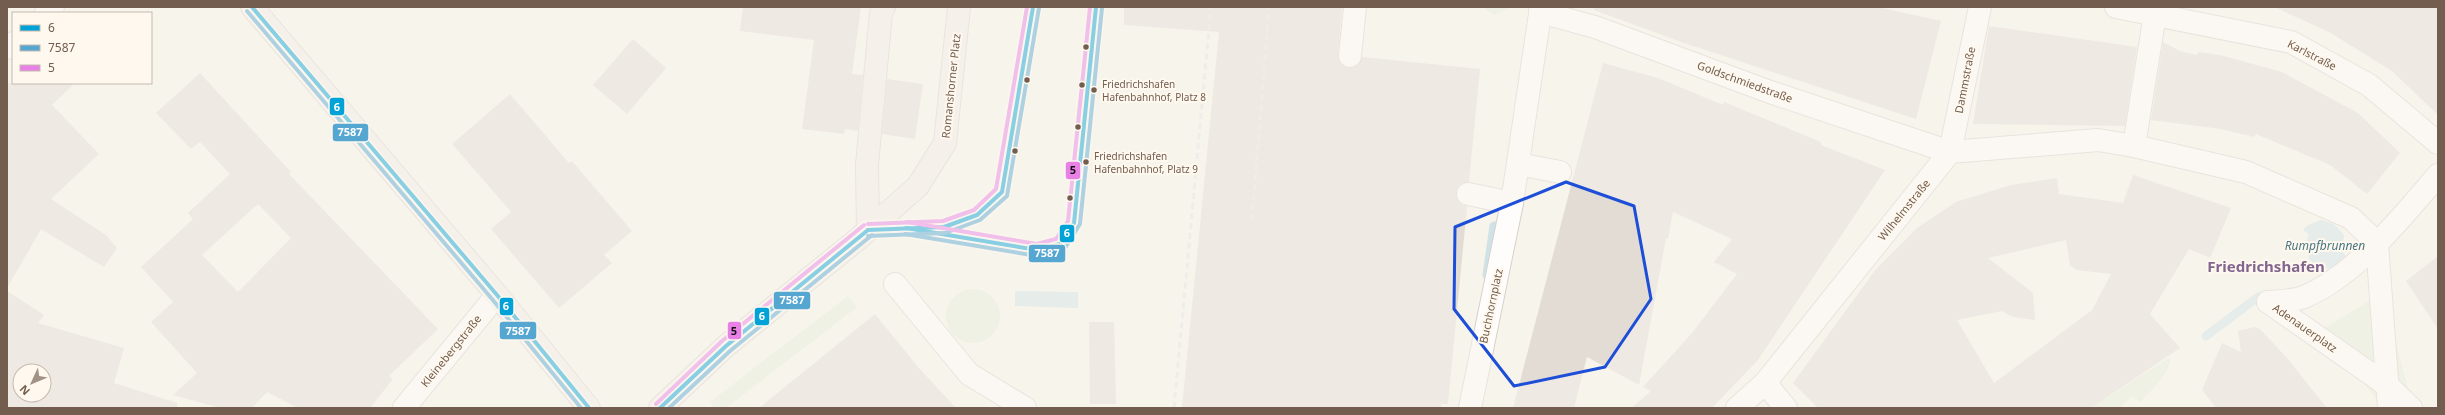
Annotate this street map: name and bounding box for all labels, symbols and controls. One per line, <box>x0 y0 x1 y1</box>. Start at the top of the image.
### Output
legend <box>12 12 152 84</box>
text: 6 <box>48 19 55 36</box>
street label: Romanshorner Platz <box>938 33 963 139</box>
street label: Karlstraße <box>2285 36 2339 73</box>
text: 7587 <box>48 39 76 56</box>
unlabelled marker <box>1081 42 1091 52</box>
street label: Dammstraße <box>1951 45 1978 115</box>
street label: Goldschmiedstraße <box>1695 57 1795 106</box>
text: 5 <box>48 59 55 76</box>
unlabelled marker <box>1022 75 1032 85</box>
place label: Friedrichshafen Hafenbahnhof, Platz 8 <box>1102 77 1206 104</box>
unlabelled marker <box>1077 80 1087 90</box>
marker: Friedrichshafen Hafenbahnhof, Platz 8 <box>1089 85 1099 95</box>
line badge: 6 <box>329 97 345 116</box>
text: 6 <box>334 99 340 114</box>
unlabelled marker <box>1073 122 1083 132</box>
line badge: 7587 <box>332 123 369 142</box>
text: 7587 <box>337 124 363 139</box>
unlabelled marker <box>1010 146 1020 156</box>
place label: Friedrichshafen Hafenbahnhof, Platz 9 <box>1094 149 1198 176</box>
marker: Friedrichshafen Hafenbahnhof, Platz 9 <box>1081 157 1091 167</box>
line badge: 5 <box>1065 161 1081 180</box>
text: 5 <box>1070 162 1076 177</box>
street label: Wilhelmstraße <box>1874 176 1933 244</box>
unlabelled marker <box>1065 193 1075 203</box>
line badge: 6 <box>1059 224 1075 243</box>
text: 6 <box>1064 225 1070 240</box>
water label: Rumpfbrunnen <box>2285 237 2365 254</box>
line badge: 7587 <box>1028 244 1066 263</box>
text: 7587 <box>1034 245 1060 260</box>
district label: Friedrichshafen <box>2207 256 2325 276</box>
street label: Buchhornplatz <box>1475 267 1506 345</box>
line badge: 7587 <box>773 291 811 310</box>
text: 7587 <box>779 292 805 307</box>
line badge: 6 <box>499 297 514 316</box>
text: 6 <box>503 298 509 313</box>
street label: Adenauerplatz <box>2270 300 2340 355</box>
line badge: 6 <box>754 307 770 326</box>
text: 6 <box>759 308 765 323</box>
street label: Kleinebergstraße <box>417 311 484 390</box>
line badge: 7587 <box>499 321 537 340</box>
line badge: 5 <box>727 321 742 340</box>
text: 7587 <box>505 323 531 338</box>
text: 5 <box>731 323 737 338</box>
north arrow <box>12 363 52 403</box>
text: N <box>16 382 33 399</box>

